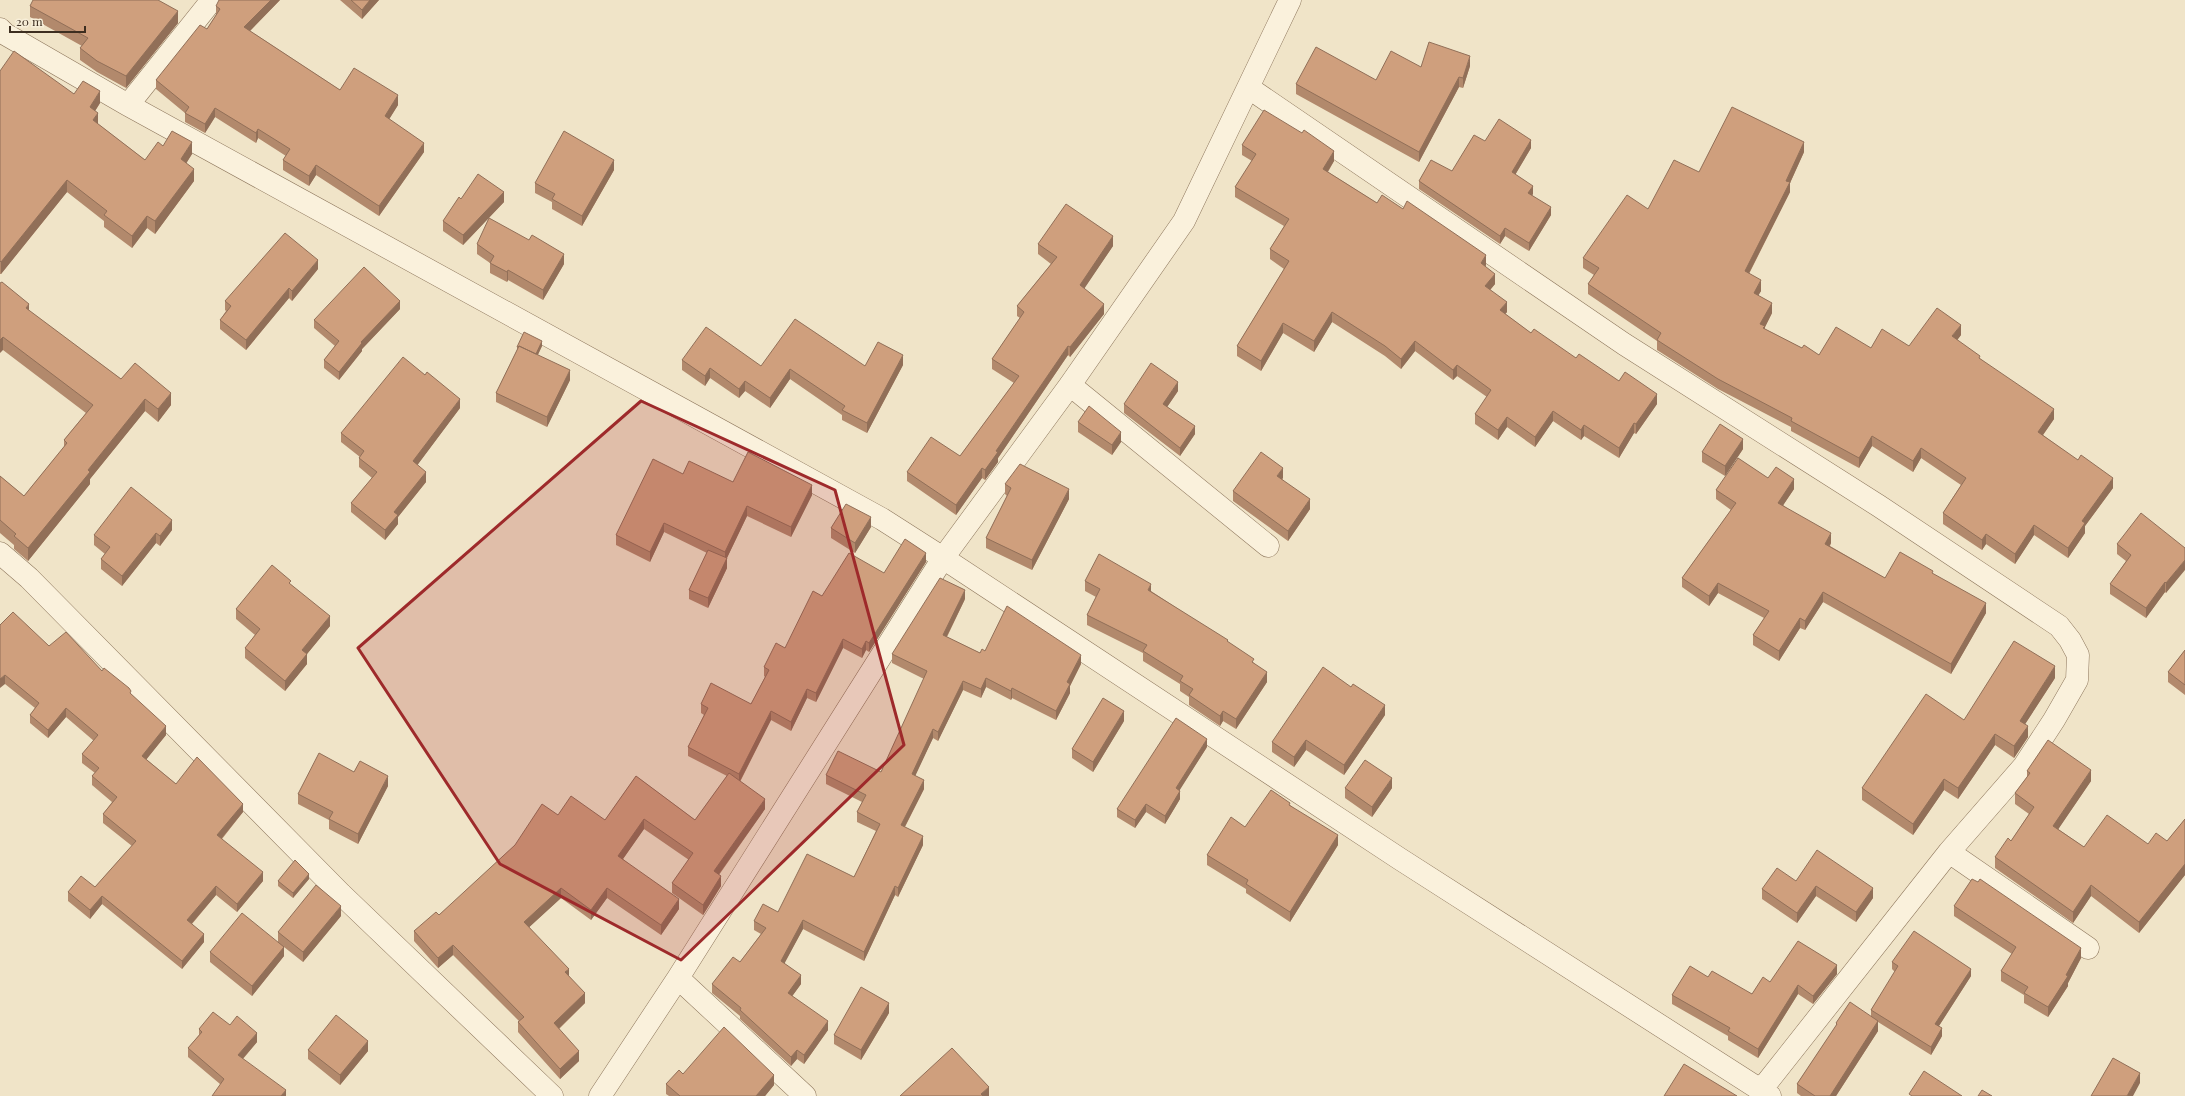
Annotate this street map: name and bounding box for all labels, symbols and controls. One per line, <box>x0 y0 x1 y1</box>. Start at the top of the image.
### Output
scale bar <box>10 8 85 34</box>
text: 20 m <box>16 13 43 29</box>

